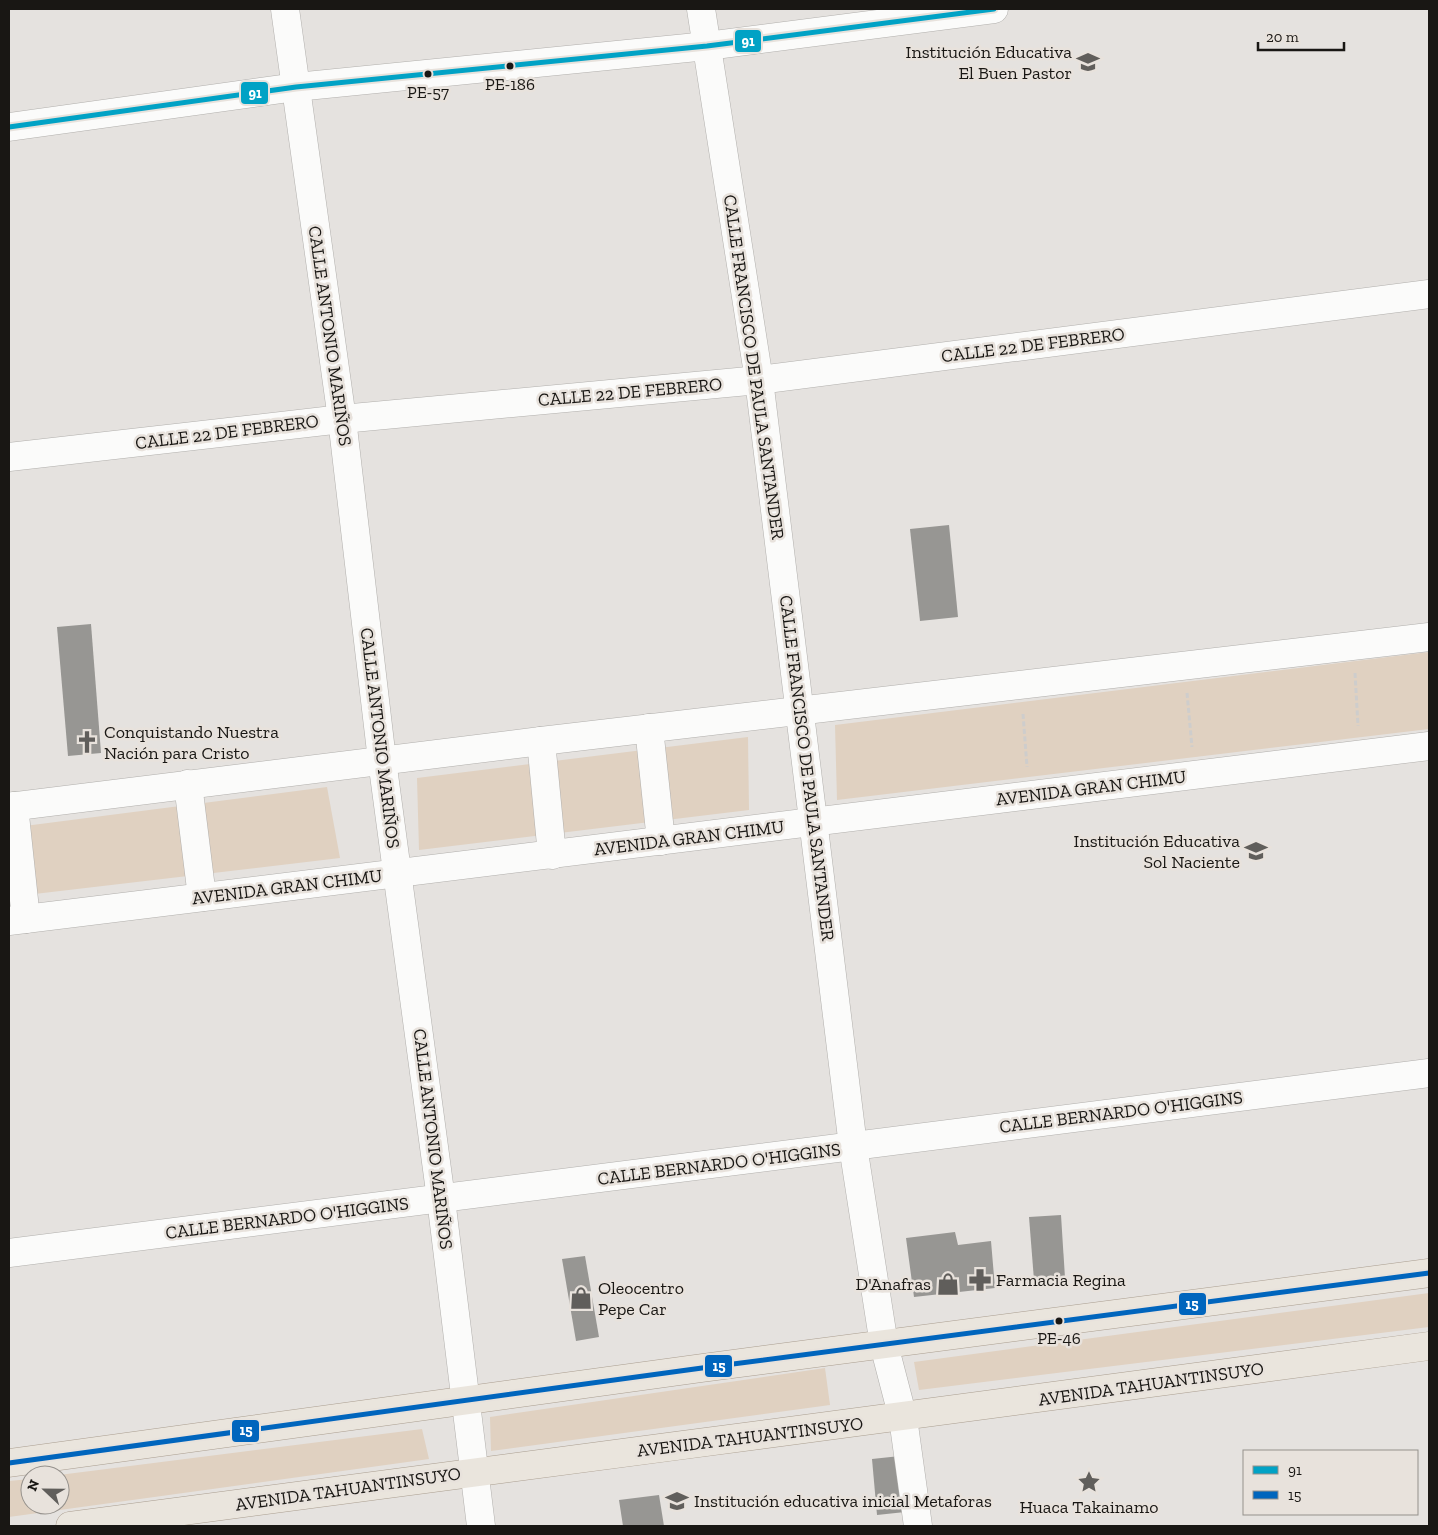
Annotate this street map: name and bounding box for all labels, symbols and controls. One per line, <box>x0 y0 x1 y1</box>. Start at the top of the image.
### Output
scale bar <box>1258 20 1344 52</box>
text: 20 m <box>1266 28 1299 46</box>
line badge: 91 <box>734 29 762 53</box>
text: 91 <box>741 33 755 50</box>
place label: Institución Educativa El Buen Pastor <box>906 41 1072 84</box>
school or university icon: Institución Educativa El Buen Pastor <box>1075 49 1101 75</box>
marker: PE-186 <box>505 61 515 71</box>
marker: PE-57 <box>423 69 433 79</box>
place label: PE-186 <box>485 74 535 94</box>
line badge: 91 <box>240 81 269 105</box>
place label: PE-57 <box>407 82 449 102</box>
text: 91 <box>248 85 262 102</box>
street label: CALLE FRANCISCO DE PAULA SANTANDER <box>719 193 789 541</box>
street label: CALLE ANTONIO MARIÑOS <box>304 224 356 448</box>
street label: CALLE 22 DE FEBRERO <box>940 323 1126 367</box>
street label: CALLE 22 DE FEBRERO <box>537 373 723 411</box>
street label: CALLE 22 DE FEBRERO <box>134 410 320 454</box>
street label: CALLE FRANCISCO DE PAULA SANTANDER <box>775 594 839 942</box>
street label: CALLE ANTONIO MARIÑOS <box>356 626 404 850</box>
place label: Conquistando Nuestra Nación para Cristo <box>104 721 279 764</box>
church icon: Conquistando Nuestra Nación para Cristo <box>74 729 100 755</box>
street label: AVENIDA GRAN CHIMU <box>995 765 1187 811</box>
street label: AVENIDA GRAN CHIMU <box>593 815 785 861</box>
place label: Institución Educativa Sol Naciente <box>1074 830 1240 873</box>
school or university icon: Institución Educativa Sol Naciente <box>1243 838 1269 864</box>
street label: AVENIDA GRAN CHIMU <box>191 864 383 910</box>
street label: CALLE ANTONIO MARIÑOS <box>409 1027 457 1251</box>
street label: CALLE BERNARDO O'HIGGINS <box>998 1086 1244 1138</box>
street label: CALLE BERNARDO O'HIGGINS <box>596 1138 842 1190</box>
street label: CALLE BERNARDO O'HIGGINS <box>164 1192 410 1244</box>
pharmacy icon: Farmacia Regina <box>967 1267 993 1293</box>
place label: Farmacia Regina <box>996 1269 1126 1291</box>
shop icon: D'Anafras <box>935 1271 961 1297</box>
place label: D'Anafras <box>855 1273 931 1295</box>
place label: Oleocentro Pepe Car <box>598 1277 684 1320</box>
shop icon: Oleocentro Pepe Car <box>568 1285 594 1311</box>
line badge: 15 <box>1178 1292 1207 1316</box>
text: 15 <box>1186 1296 1198 1313</box>
marker: PE-46 <box>1054 1316 1064 1326</box>
place label: PE-46 <box>1037 1328 1081 1348</box>
line badge: 15 <box>704 1354 733 1378</box>
street label: AVENIDA TAHUANTINSUYO <box>1037 1357 1265 1411</box>
text: 15 <box>713 1358 725 1375</box>
street label: AVENIDA TAHUANTINSUYO <box>636 1412 864 1462</box>
line badge: 15 <box>231 1419 260 1443</box>
text: 15 <box>240 1422 252 1439</box>
legend <box>1243 1450 1418 1515</box>
text: 91 <box>1288 1461 1302 1479</box>
street label: AVENIDA TAHUANTINSUYO <box>234 1462 462 1516</box>
north arrow <box>20 1465 70 1515</box>
place icon: Huaca Takainamo <box>1076 1469 1102 1495</box>
text: N <box>24 1477 43 1493</box>
text: 15 <box>1288 1486 1302 1504</box>
school or university icon: Institución educativa inicial Metaforas <box>664 1488 690 1514</box>
place label: Institución educativa inicial Metaforas <box>694 1490 992 1512</box>
place label: Huaca Takainamo <box>1020 1496 1159 1518</box>

